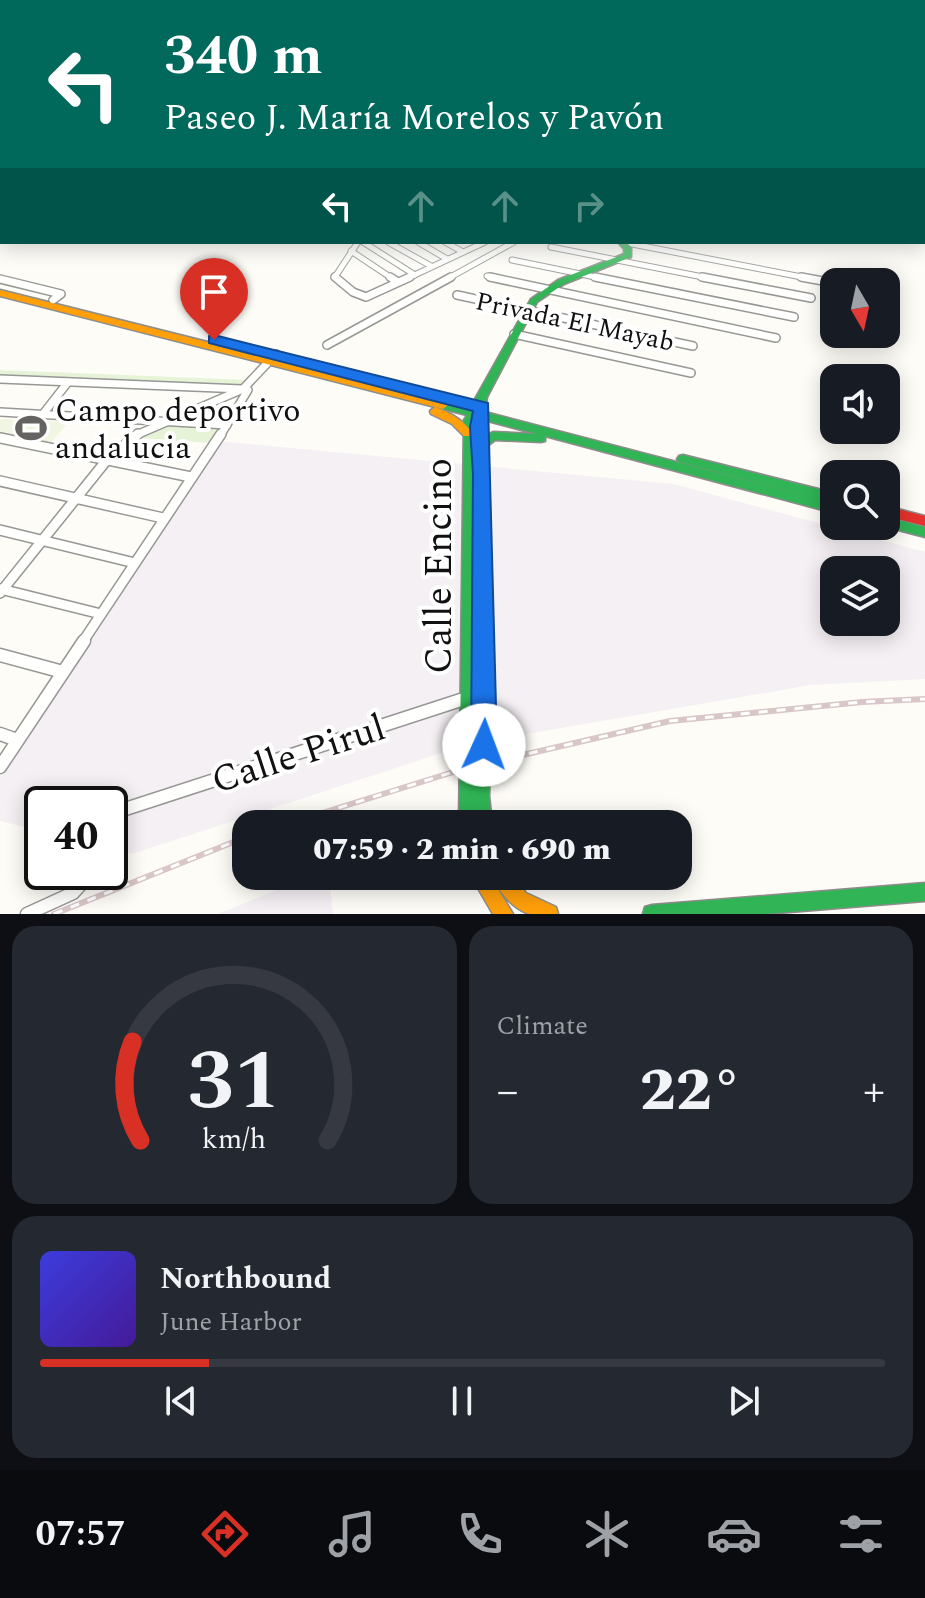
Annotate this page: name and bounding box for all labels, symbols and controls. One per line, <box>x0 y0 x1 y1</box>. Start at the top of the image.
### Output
text: 340 m <box>164 14 323 99</box>
icon: left <box>32 32 136 136</box>
text: Paseo J. María Morelos y Pavón <box>164 91 664 146</box>
icon: left <box>315 184 359 228</box>
icon: ahead <box>399 184 443 228</box>
icon: ahead <box>483 184 527 228</box>
icon: right <box>567 184 611 228</box>
pin <box>180 258 248 340</box>
north arrow <box>820 268 900 348</box>
map controls <box>820 268 900 636</box>
icon: arrive <box>192 270 236 314</box>
street label: Privada El Mayab <box>472 281 678 363</box>
button: sound <box>820 364 900 444</box>
place label: Campo deportivo andalucia <box>55 387 301 473</box>
sports icon: Campo deportivo andalucia <box>14 411 48 445</box>
street label: Calle Encino <box>411 458 469 674</box>
button: search <box>820 460 900 540</box>
button: layers <box>820 556 900 636</box>
street label: Calle Pirul <box>204 700 393 810</box>
position arrow <box>442 703 526 787</box>
speed limit sign: 40 <box>24 786 128 890</box>
text: 07:59 · 2 min · 690 m <box>313 827 611 873</box>
text: Climate <box>497 1006 588 1046</box>
text: 31 <box>188 1019 281 1146</box>
text: 22° <box>640 1045 742 1137</box>
text: − <box>497 1058 519 1125</box>
text: + <box>863 1058 885 1125</box>
text: km/h <box>202 1118 266 1161</box>
text: Northbound <box>160 1256 331 1302</box>
text: June Harbor <box>160 1302 302 1342</box>
icon: previous <box>159 1379 203 1423</box>
icon: pause <box>440 1379 484 1423</box>
icon: next <box>722 1379 766 1423</box>
icon: directions <box>197 1506 253 1562</box>
icon: music <box>324 1506 380 1562</box>
icon: phone <box>452 1506 508 1562</box>
icon: climate <box>579 1506 635 1562</box>
icon: car <box>706 1506 762 1562</box>
icon: filters <box>833 1506 889 1562</box>
text: 07:57 <box>36 1507 126 1562</box>

